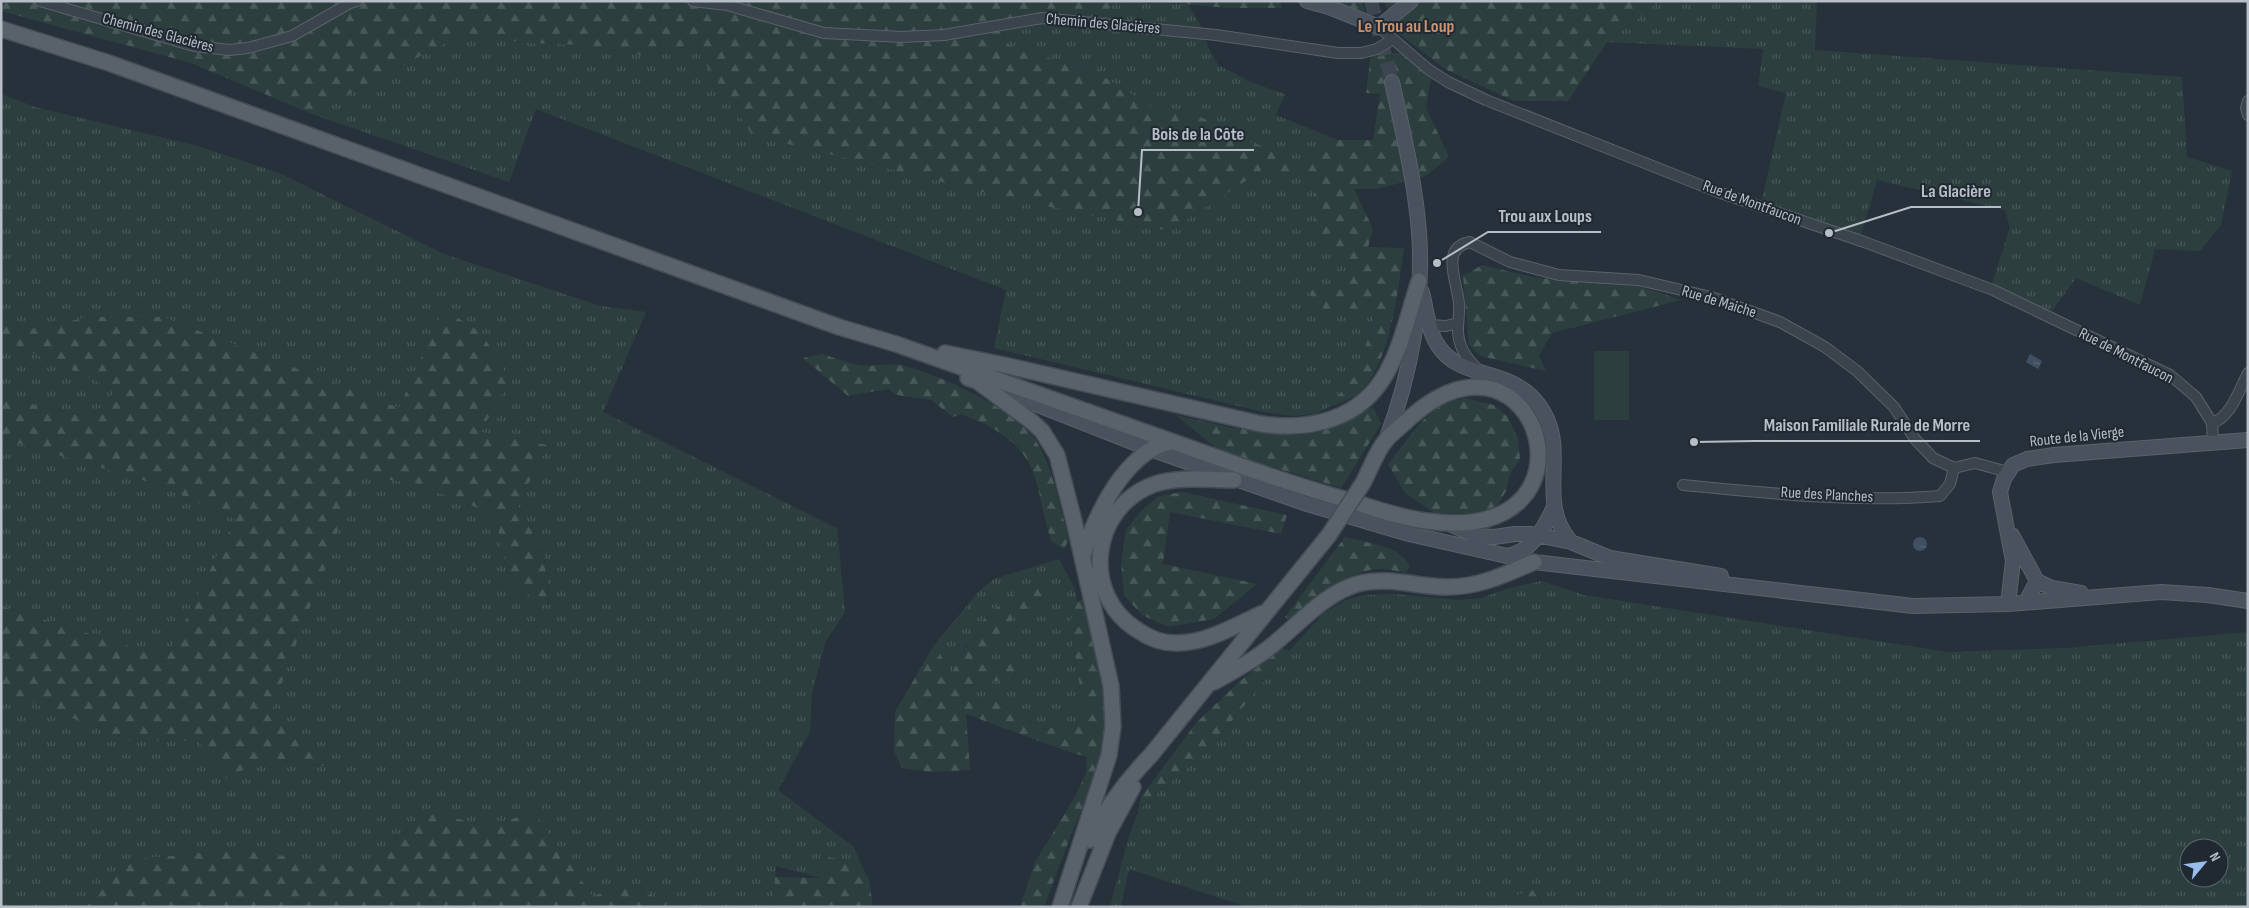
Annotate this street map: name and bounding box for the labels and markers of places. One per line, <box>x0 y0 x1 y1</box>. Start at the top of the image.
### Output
callout: Bois de la Côte <box>1142 117 1254 150</box>
callout: La Glacière <box>1911 174 2001 207</box>
callout: Trou aux Loups <box>1488 199 1601 232</box>
callout: Maison Familiale Rurale de Morre <box>1754 408 1980 441</box>

